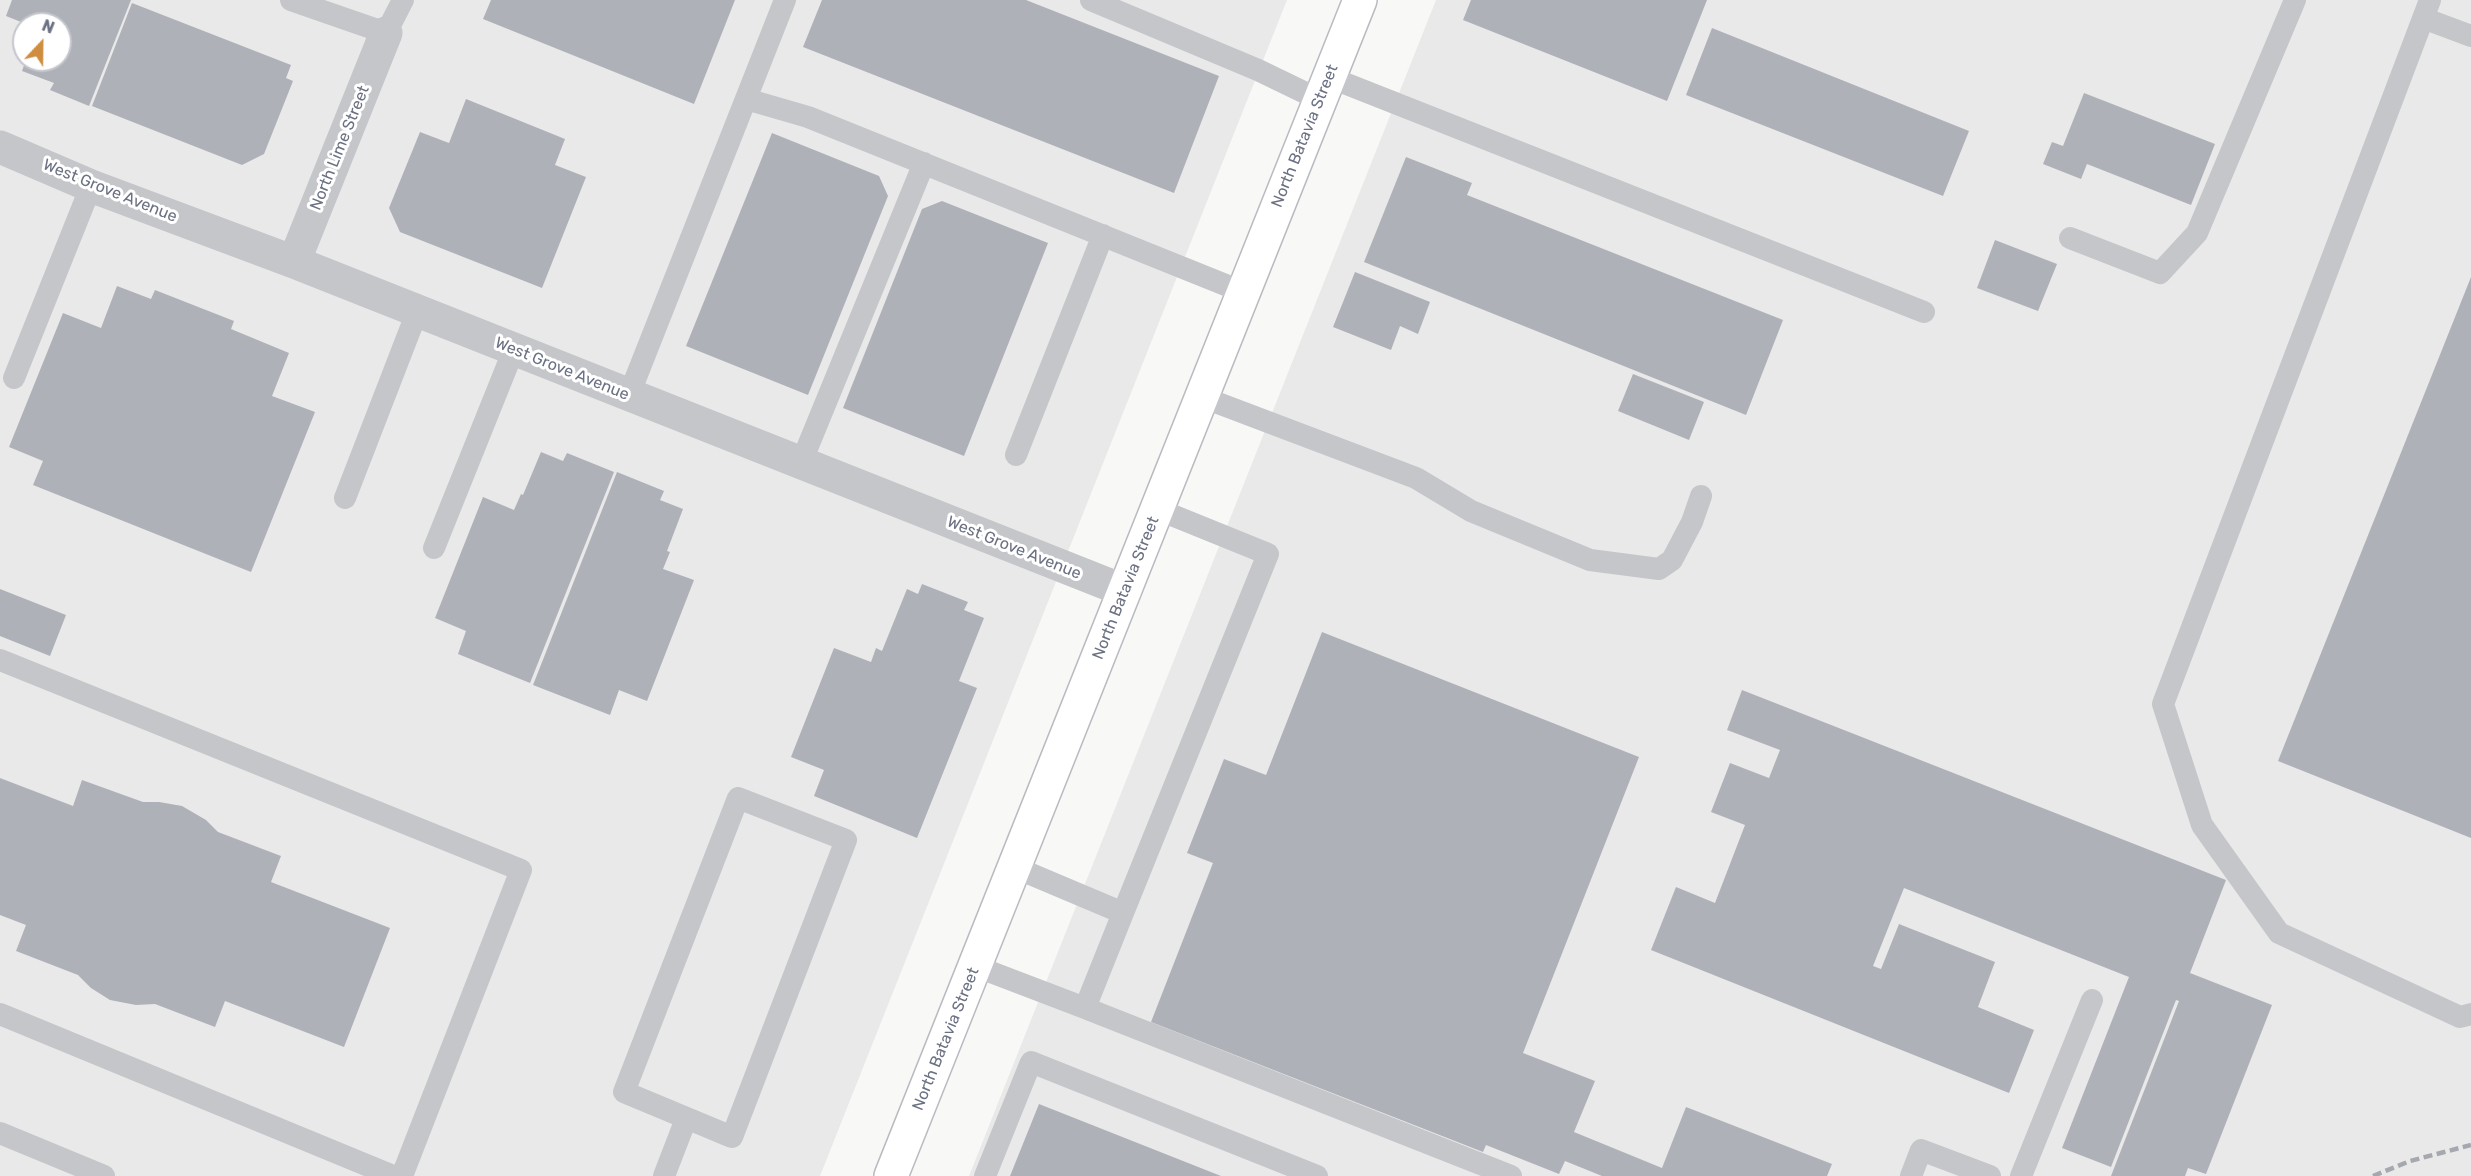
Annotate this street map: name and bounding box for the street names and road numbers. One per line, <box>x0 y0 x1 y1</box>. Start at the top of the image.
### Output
street label: North Batavia Street <box>1268 62 1342 210</box>
street label: North Lime Street <box>306 83 374 213</box>
street label: West Grove Avenue <box>40 155 180 227</box>
street label: West Grove Avenue <box>492 333 632 405</box>
street label: West Grove Avenue <box>944 512 1084 584</box>
street label: North Batavia Street <box>1089 514 1163 662</box>
street label: North Batavia Street <box>909 965 983 1113</box>

